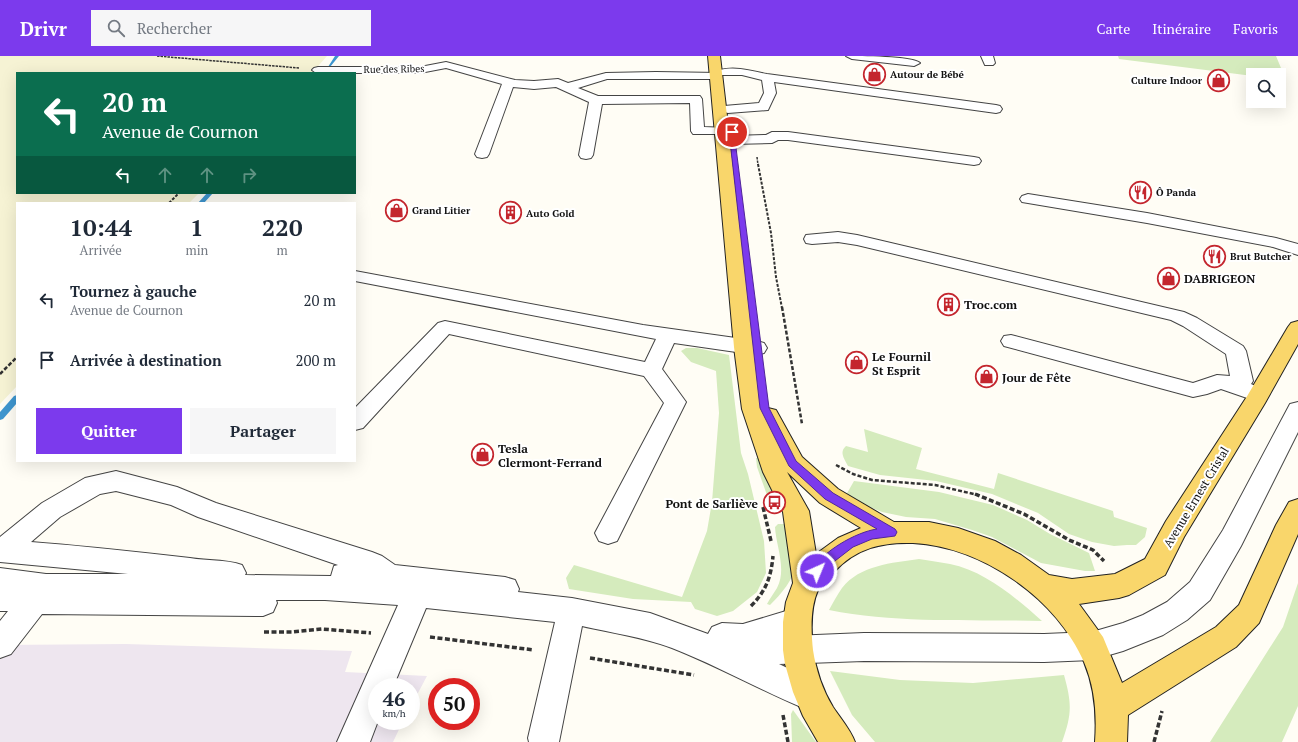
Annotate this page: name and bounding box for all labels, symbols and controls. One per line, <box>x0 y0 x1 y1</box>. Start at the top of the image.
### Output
search box <box>91 10 371 46</box>
text: Drivr <box>20 16 67 41</box>
icon: search <box>105 17 127 39</box>
text: Rechercher <box>137 18 212 38</box>
text: Carte <box>1097 19 1130 38</box>
text: Itinéraire <box>1152 19 1211 38</box>
text: Favoris <box>1233 19 1278 38</box>
shop icon: Autour de Bébé <box>861 61 887 87</box>
street label: Rue des Ribes <box>363 62 425 76</box>
shop icon: Culture Indoor <box>1205 67 1231 93</box>
place label: Autour de Bébé <box>890 68 964 81</box>
map controls <box>1246 68 1286 108</box>
button: search <box>1246 68 1286 108</box>
place label: Culture Indoor <box>1131 74 1203 87</box>
text: 20 m <box>102 83 167 120</box>
icon: left <box>36 88 88 140</box>
pin <box>715 115 749 149</box>
text: Avenue de Cournon <box>102 119 258 143</box>
icon: arrive <box>721 121 743 143</box>
icon: left <box>112 164 134 186</box>
icon: ahead <box>154 164 176 186</box>
icon: ahead <box>196 164 218 186</box>
icon: right <box>238 164 260 186</box>
restaurant icon: Ô Panda <box>1127 179 1153 205</box>
place label: Ô Panda <box>1156 186 1197 199</box>
shop icon: Grand Litier <box>383 197 409 223</box>
building icon: Auto Gold <box>497 200 523 226</box>
place label: Grand Litier <box>412 204 471 217</box>
place label: Auto Gold <box>526 207 574 220</box>
text: 10:44 <box>69 211 132 243</box>
text: 1 <box>190 211 204 243</box>
text: 220 <box>262 211 302 243</box>
text: Arrivée <box>80 241 122 259</box>
text: min <box>185 241 208 259</box>
text: m <box>277 241 288 259</box>
restaurant icon: Brut Butcher <box>1201 243 1227 269</box>
place label: Brut Butcher <box>1230 250 1292 263</box>
shop icon: DABRIGEON <box>1155 265 1181 291</box>
place label: DABRIGEON <box>1184 271 1255 286</box>
text: Tournez à gauche <box>70 281 197 301</box>
icon: left <box>36 289 58 311</box>
text: 20 m <box>303 290 336 310</box>
building icon: Troc.com <box>936 291 962 317</box>
place label: Troc.com <box>964 297 1017 312</box>
text: Avenue de Cournon <box>70 301 183 319</box>
icon: arrive <box>36 349 58 371</box>
place label: Le Fournil St Esprit <box>872 349 931 378</box>
text: Arrivée à destination <box>70 350 222 370</box>
text: 200 m <box>295 350 336 370</box>
shop icon: Le Fournil St Esprit <box>843 350 869 376</box>
shop icon: Jour de Fête <box>973 364 999 390</box>
place label: Jour de Fête <box>1002 370 1071 385</box>
button: Quitter <box>36 408 182 454</box>
button: Partager <box>190 408 336 454</box>
place label: Tesla Clermont-Ferrand <box>498 441 603 470</box>
shop icon: Tesla Clermont-Ferrand <box>469 442 495 468</box>
street label: Avenue Ernest Cristal <box>1160 444 1232 550</box>
bus stop icon: Pont de Sarliève <box>761 490 787 516</box>
place label: Pont de Sarliève <box>665 496 759 511</box>
position arrow <box>796 550 838 592</box>
speed limit sign: 50 <box>428 678 480 730</box>
text: 46 <box>383 685 405 712</box>
text: km/h <box>382 707 406 720</box>

